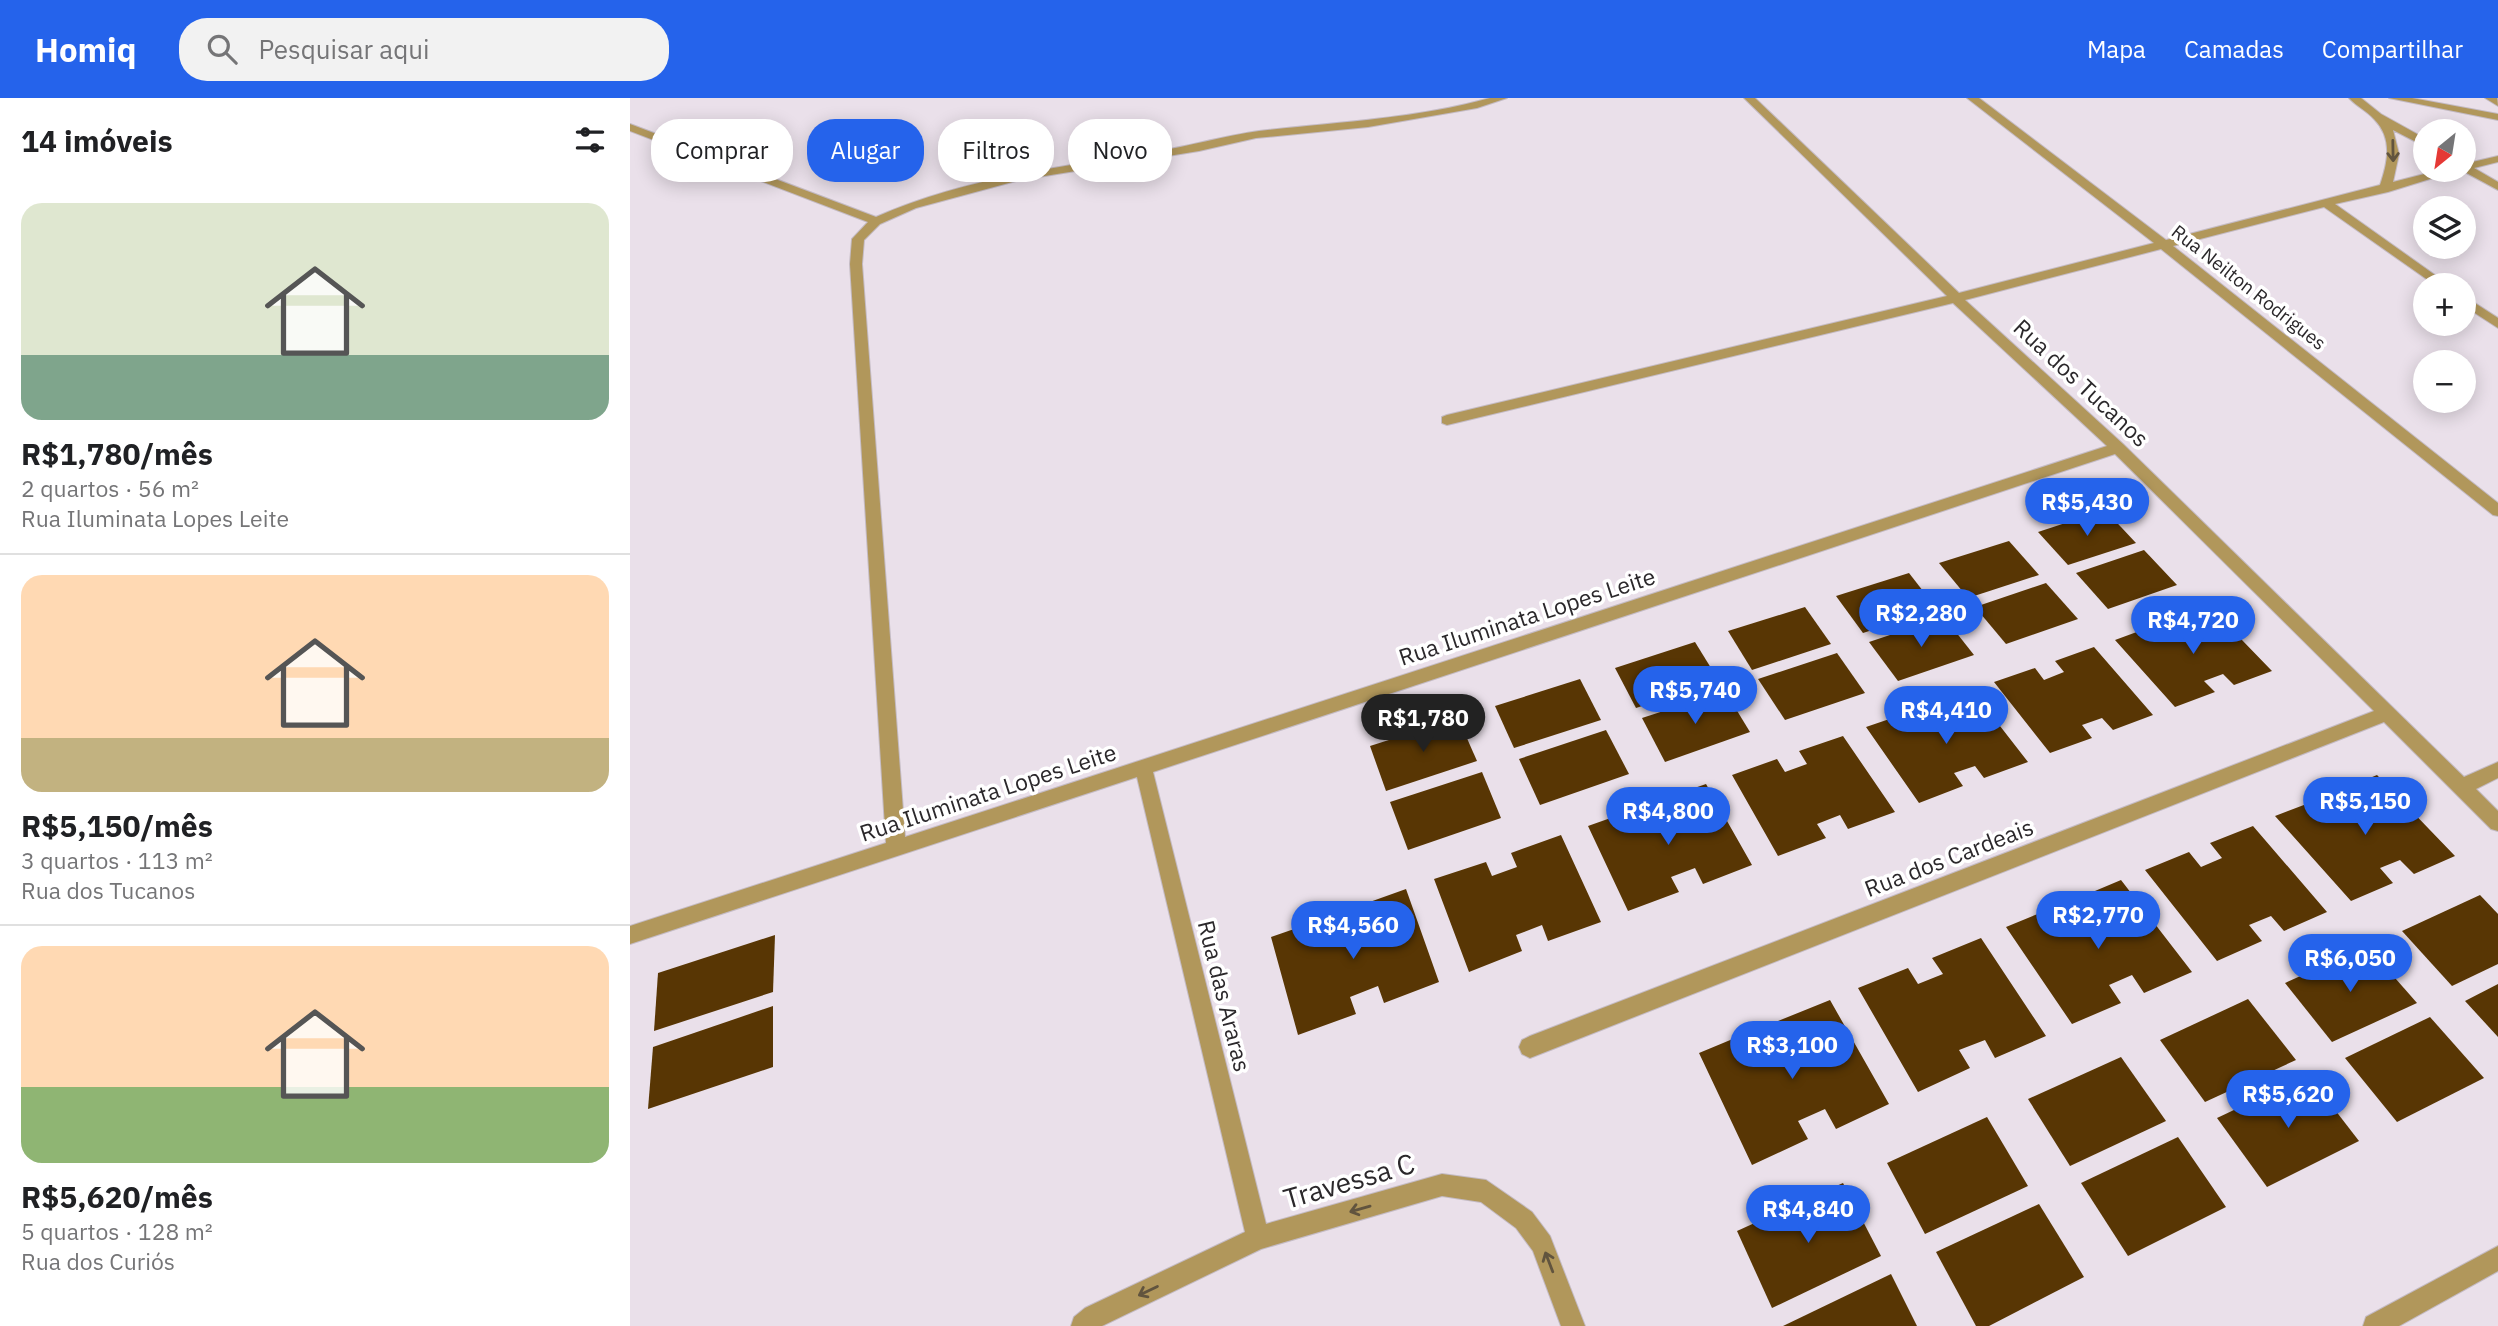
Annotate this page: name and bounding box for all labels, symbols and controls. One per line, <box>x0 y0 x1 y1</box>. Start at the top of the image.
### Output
search box <box>179 18 669 81</box>
text: Homiq <box>35 28 137 71</box>
icon: search <box>203 30 241 68</box>
text: Pesquisar aqui <box>259 32 430 66</box>
text: Mapa <box>2087 33 2146 65</box>
text: Camadas <box>2184 33 2284 65</box>
text: Compartilhar <box>2322 33 2463 65</box>
chip: Comprar <box>651 119 793 182</box>
chip: Alugar <box>807 119 924 182</box>
chip: Filtros <box>938 119 1054 182</box>
chip: Novo <box>1068 119 1172 182</box>
north arrow <box>2413 119 2476 182</box>
map controls <box>2413 119 2476 413</box>
text: 14 imóveis <box>21 121 173 160</box>
icon: filters <box>571 121 609 159</box>
one-way arrow <box>2386 139 2400 162</box>
button: layers <box>2413 196 2476 259</box>
street label: Rua Neilton Rodrigues <box>2167 219 2331 355</box>
icon: home <box>252 248 378 374</box>
button: + <box>2413 273 2476 336</box>
street label: Rua dos Tucanos <box>2008 312 2156 453</box>
button: − <box>2413 350 2476 413</box>
text: R$1,780/mês <box>21 434 213 473</box>
text: 2 quartos · 56 m² <box>21 473 199 503</box>
pin: R$5,430 <box>2022 478 2152 538</box>
text: R$5,430 <box>2041 486 2133 516</box>
text: Rua Iluminata Lopes Leite <box>21 503 289 533</box>
street label: Rua Iluminata Lopes Leite <box>1395 560 1659 672</box>
pin: R$2,280 <box>1856 589 1986 649</box>
pin: R$4,720 <box>2128 596 2258 656</box>
text: R$2,280 <box>1875 597 1967 627</box>
text: R$4,720 <box>2147 604 2239 634</box>
icon: home <box>252 620 378 746</box>
pin: R$5,740 <box>1630 666 1760 726</box>
text: R$5,740 <box>1649 674 1741 704</box>
pin: R$4,410 <box>1881 686 2011 746</box>
pin: R$1,780 <box>1358 694 1488 754</box>
text: R$4,410 <box>1900 694 1992 724</box>
text: R$1,780 <box>1377 702 1469 732</box>
street label: Rua Iluminata Lopes Leite <box>856 736 1120 848</box>
pin: R$5,150 <box>2300 778 2430 837</box>
text: R$5,150 <box>2319 785 2411 815</box>
pin: R$4,800 <box>1603 788 1733 847</box>
text: R$4,800 <box>1622 795 1714 825</box>
text: R$5,150/mês <box>21 806 213 845</box>
street label: Rua dos Cardeais <box>1860 811 2037 903</box>
text: 3 quartos · 113 m² <box>21 845 213 875</box>
text: Rua dos Tucanos <box>21 875 195 905</box>
pin: R$2,770 <box>2033 892 2163 951</box>
text: R$2,770 <box>2052 899 2144 929</box>
pin: R$4,560 <box>1288 902 1418 961</box>
text: R$4,560 <box>1307 909 1399 939</box>
street label: Rua das Araras <box>1192 917 1258 1075</box>
pin: R$6,050 <box>2285 934 2415 994</box>
text: R$6,050 <box>2304 942 2396 972</box>
icon: home <box>252 991 378 1117</box>
pin: R$3,100 <box>1727 1021 1857 1081</box>
text: R$3,100 <box>1746 1029 1838 1059</box>
pin: R$5,620 <box>2223 1070 2353 1130</box>
text: R$5,620 <box>2242 1078 2334 1108</box>
street label: Travessa C <box>1279 1144 1419 1217</box>
text: R$5,620/mês <box>21 1177 213 1216</box>
pin: R$4,840 <box>1743 1186 1873 1245</box>
text: R$4,840 <box>1762 1193 1854 1223</box>
one-way arrow <box>1349 1203 1371 1216</box>
text: 5 quartos · 128 m² <box>21 1216 213 1246</box>
text: Rua dos Curiós <box>21 1246 175 1276</box>
one-way arrow <box>1542 1252 1554 1274</box>
one-way arrow <box>1138 1285 1159 1298</box>

